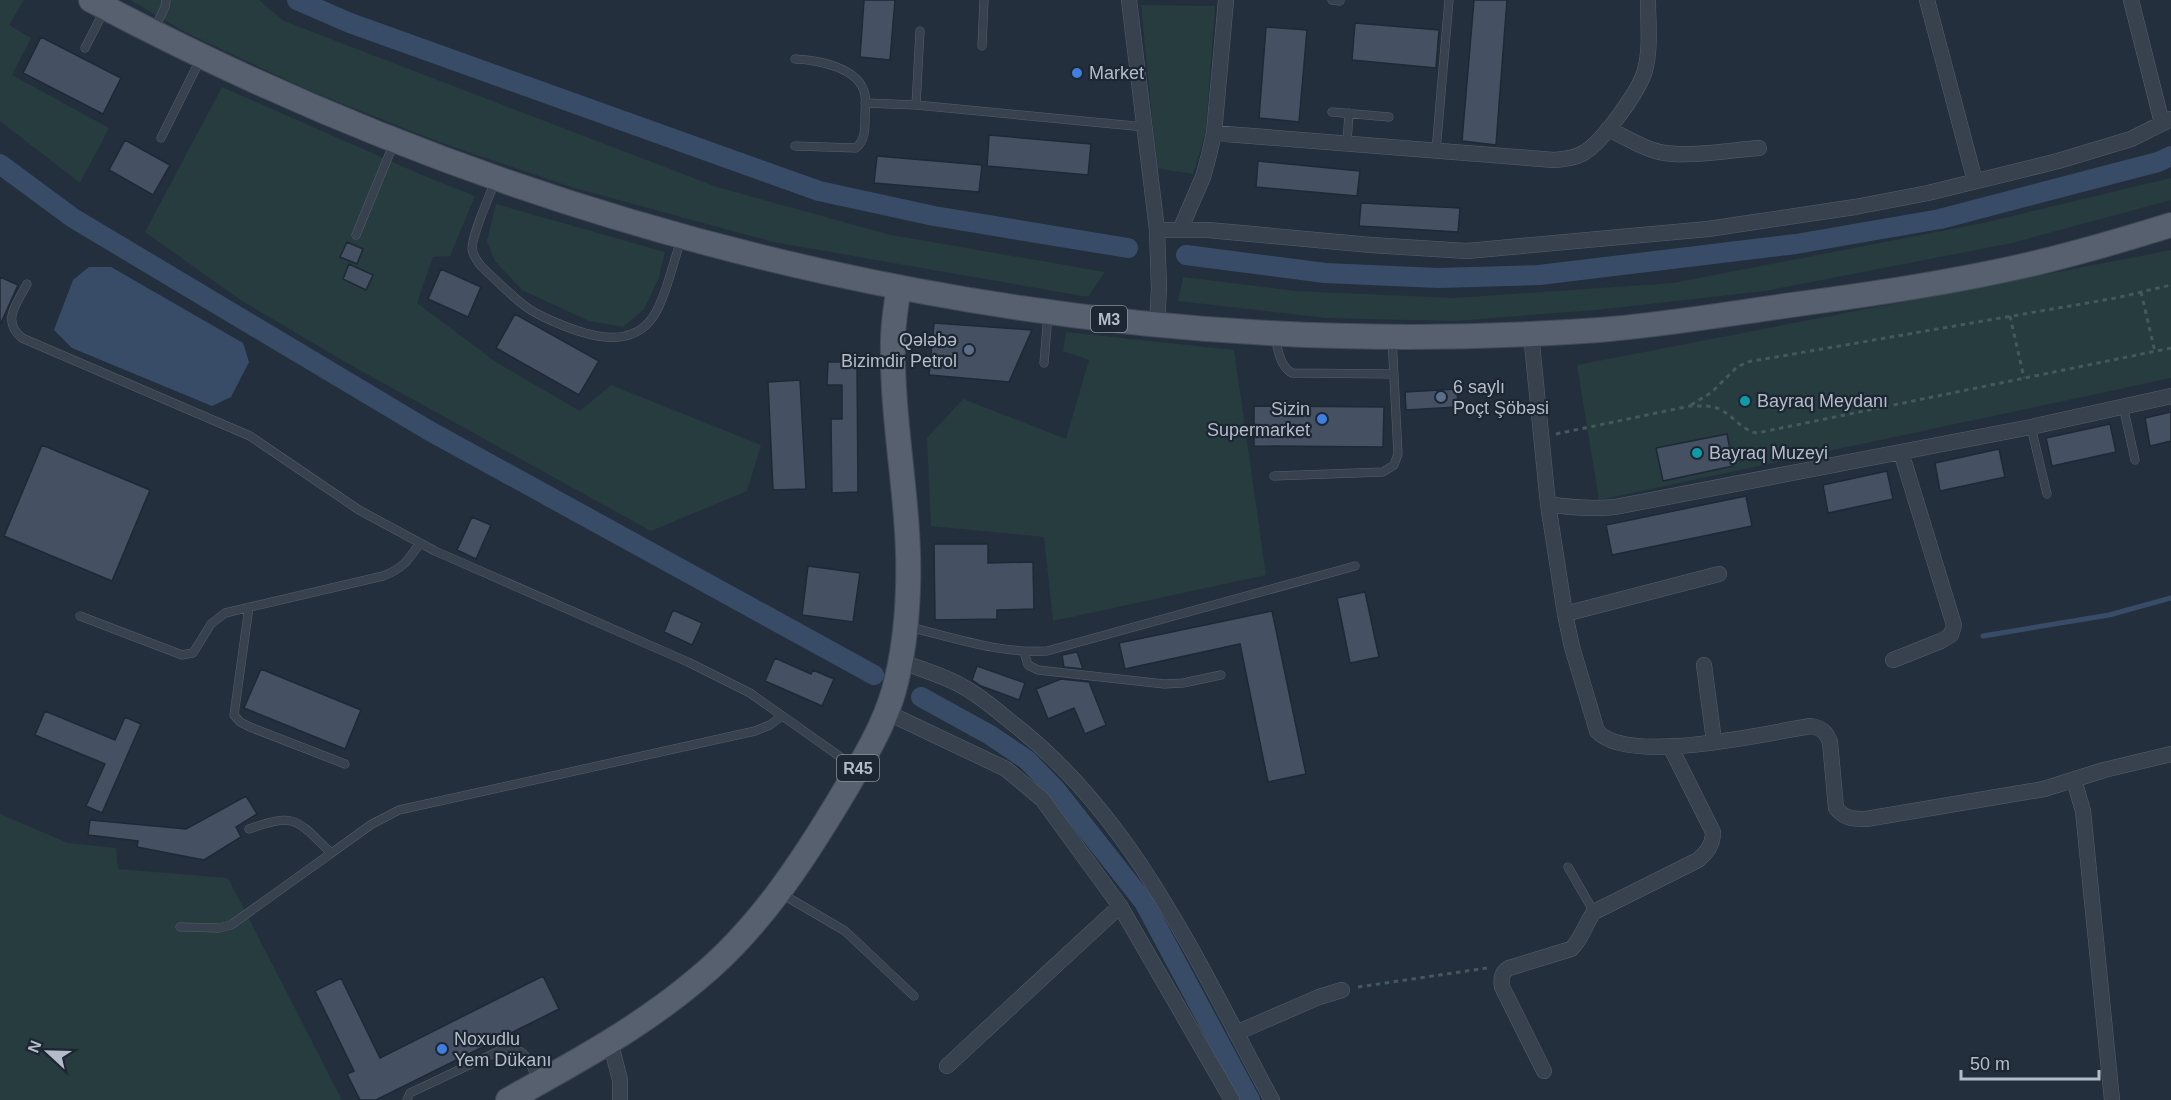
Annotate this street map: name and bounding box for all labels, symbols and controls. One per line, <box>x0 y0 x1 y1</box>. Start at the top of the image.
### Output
place label: Market <box>1089 63 1144 83</box>
marker: Market <box>1070 66 1084 80</box>
road number: M3 <box>1091 306 1127 332</box>
place label: Qələbə Bizimdir Petrol <box>841 330 957 371</box>
marker: Qələbə Bizimdir Petrol <box>962 343 976 357</box>
place label: 6 saylı Poçt Şöbəsi <box>1453 377 1549 418</box>
marker: 6 saylı Poçt Şöbəsi <box>1434 390 1448 404</box>
place label: Bayraq Meydanı <box>1757 391 1888 411</box>
marker: Bayraq Meydanı <box>1738 394 1752 408</box>
place label: Sizin Supermarket <box>1207 399 1310 440</box>
marker: Sizin Supermarket <box>1315 412 1329 426</box>
place label: Bayraq Muzeyi <box>1709 443 1828 463</box>
marker: Bayraq Muzeyi <box>1690 446 1704 460</box>
road number: R45 <box>837 755 879 781</box>
north arrow <box>18 1022 78 1082</box>
place label: Noxudlu Yem Dükanı <box>454 1029 551 1070</box>
text: N <box>25 1038 45 1055</box>
marker: Noxudlu Yem Dükanı <box>435 1042 449 1056</box>
scale bar <box>1961 1043 2099 1081</box>
text: 50 m <box>1970 1054 2010 1074</box>

